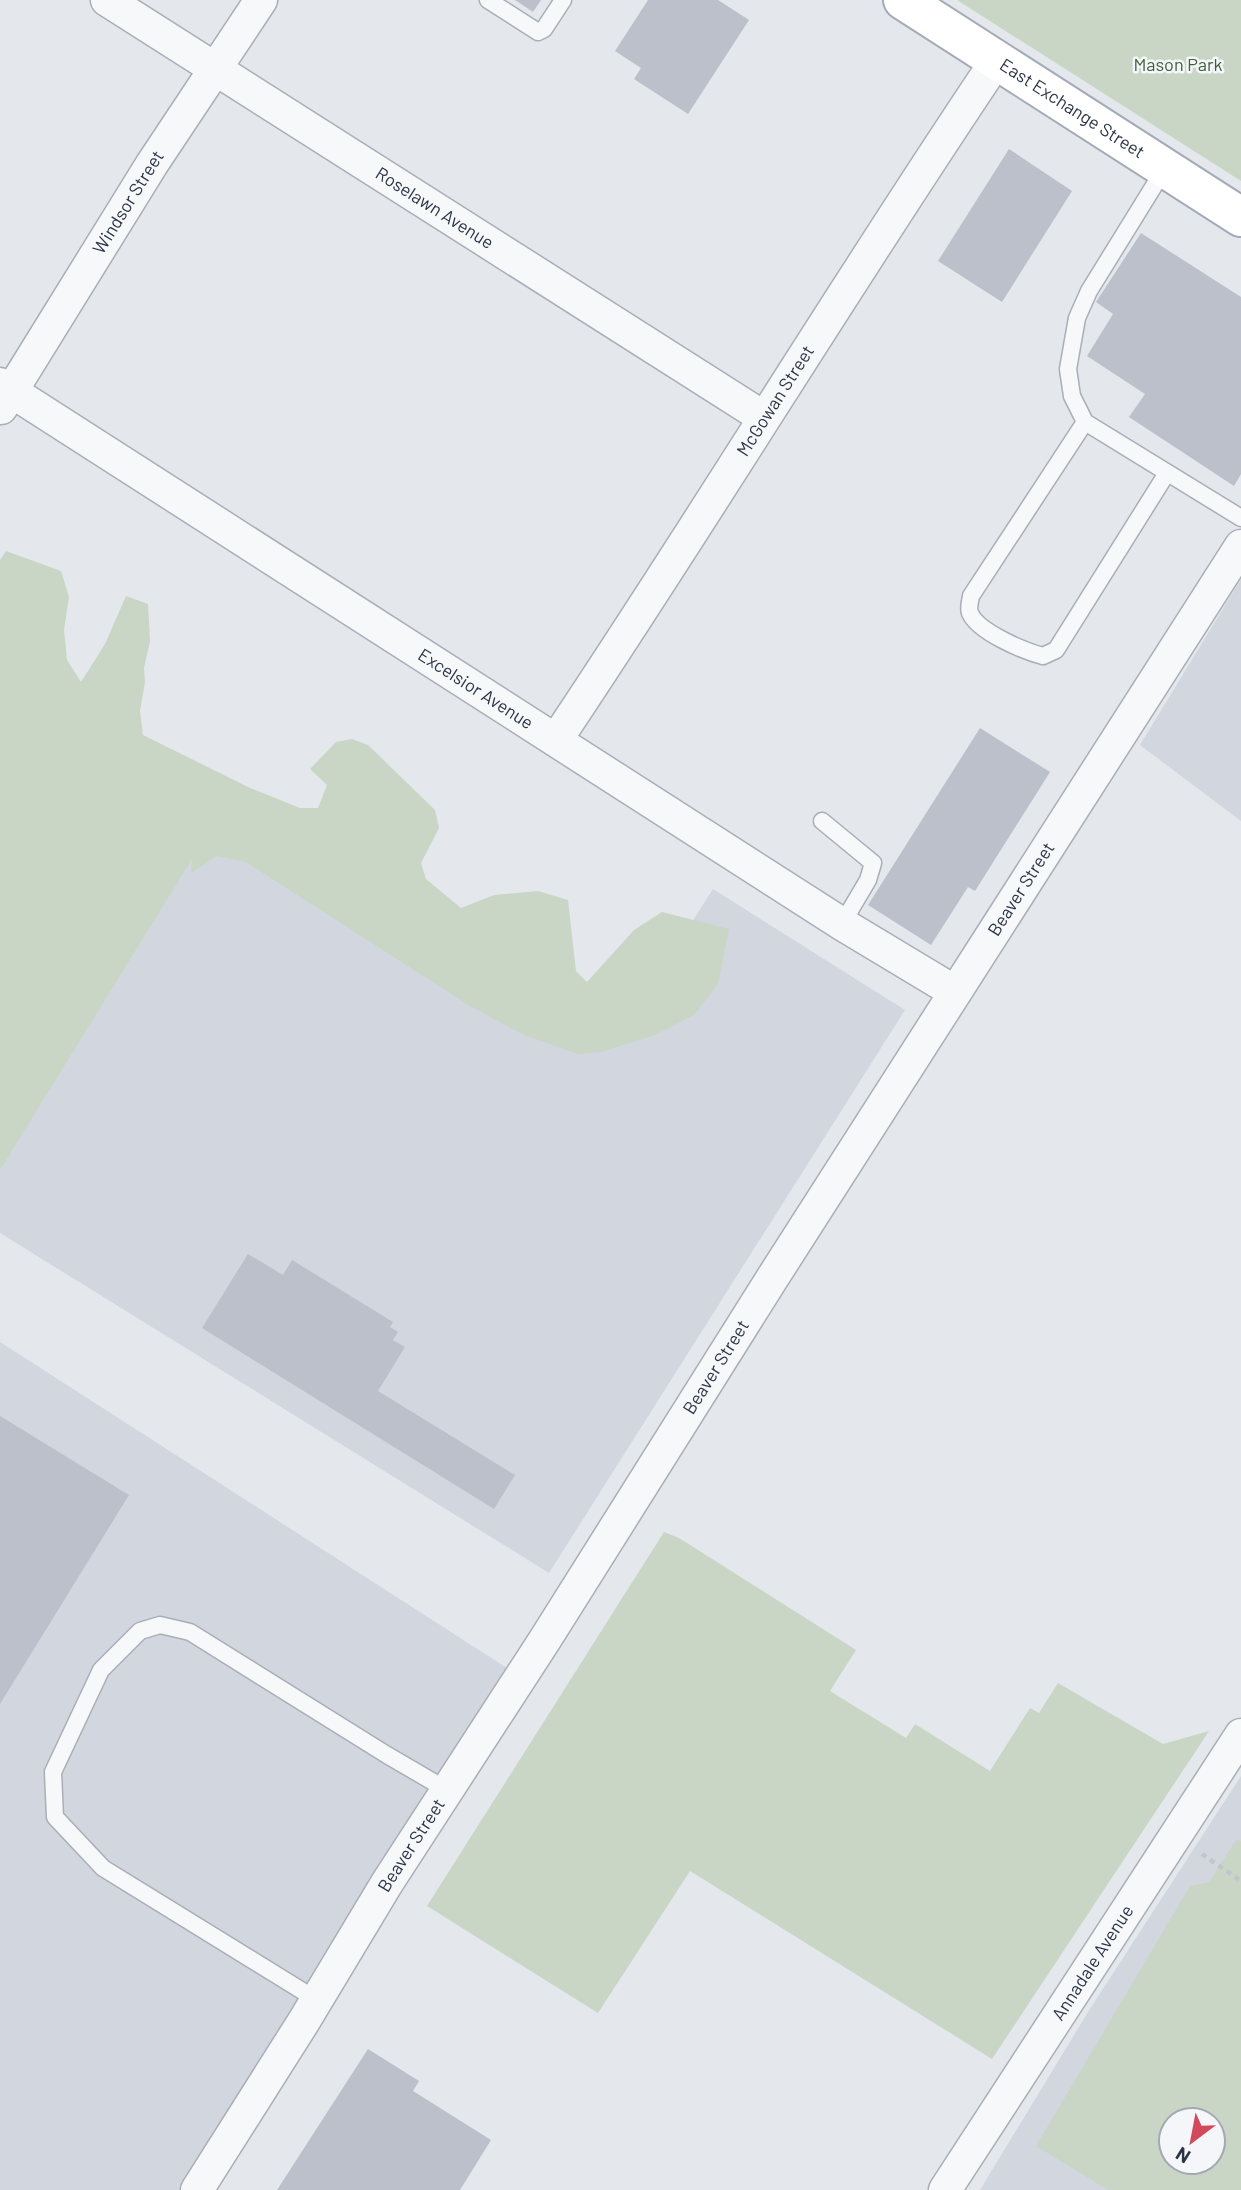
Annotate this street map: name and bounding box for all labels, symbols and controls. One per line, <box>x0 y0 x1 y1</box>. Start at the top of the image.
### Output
street label: East Exchange Street <box>996 53 1149 162</box>
park label: Mason Park <box>1133 53 1223 75</box>
street label: Windsor Street <box>87 146 168 258</box>
street label: Roselawn Avenue <box>372 162 498 253</box>
street label: McGowan Street <box>731 341 818 460</box>
street label: Excelsior Avenue <box>414 643 538 733</box>
street label: Beaver Street <box>982 838 1059 940</box>
street label: Beaver Street <box>678 1315 753 1418</box>
street label: Beaver Street <box>372 1794 449 1896</box>
street label: Annadale Avenue <box>1046 1900 1137 2024</box>
north arrow <box>1157 2106 1227 2176</box>
text: N <box>1171 2143 1194 2169</box>

